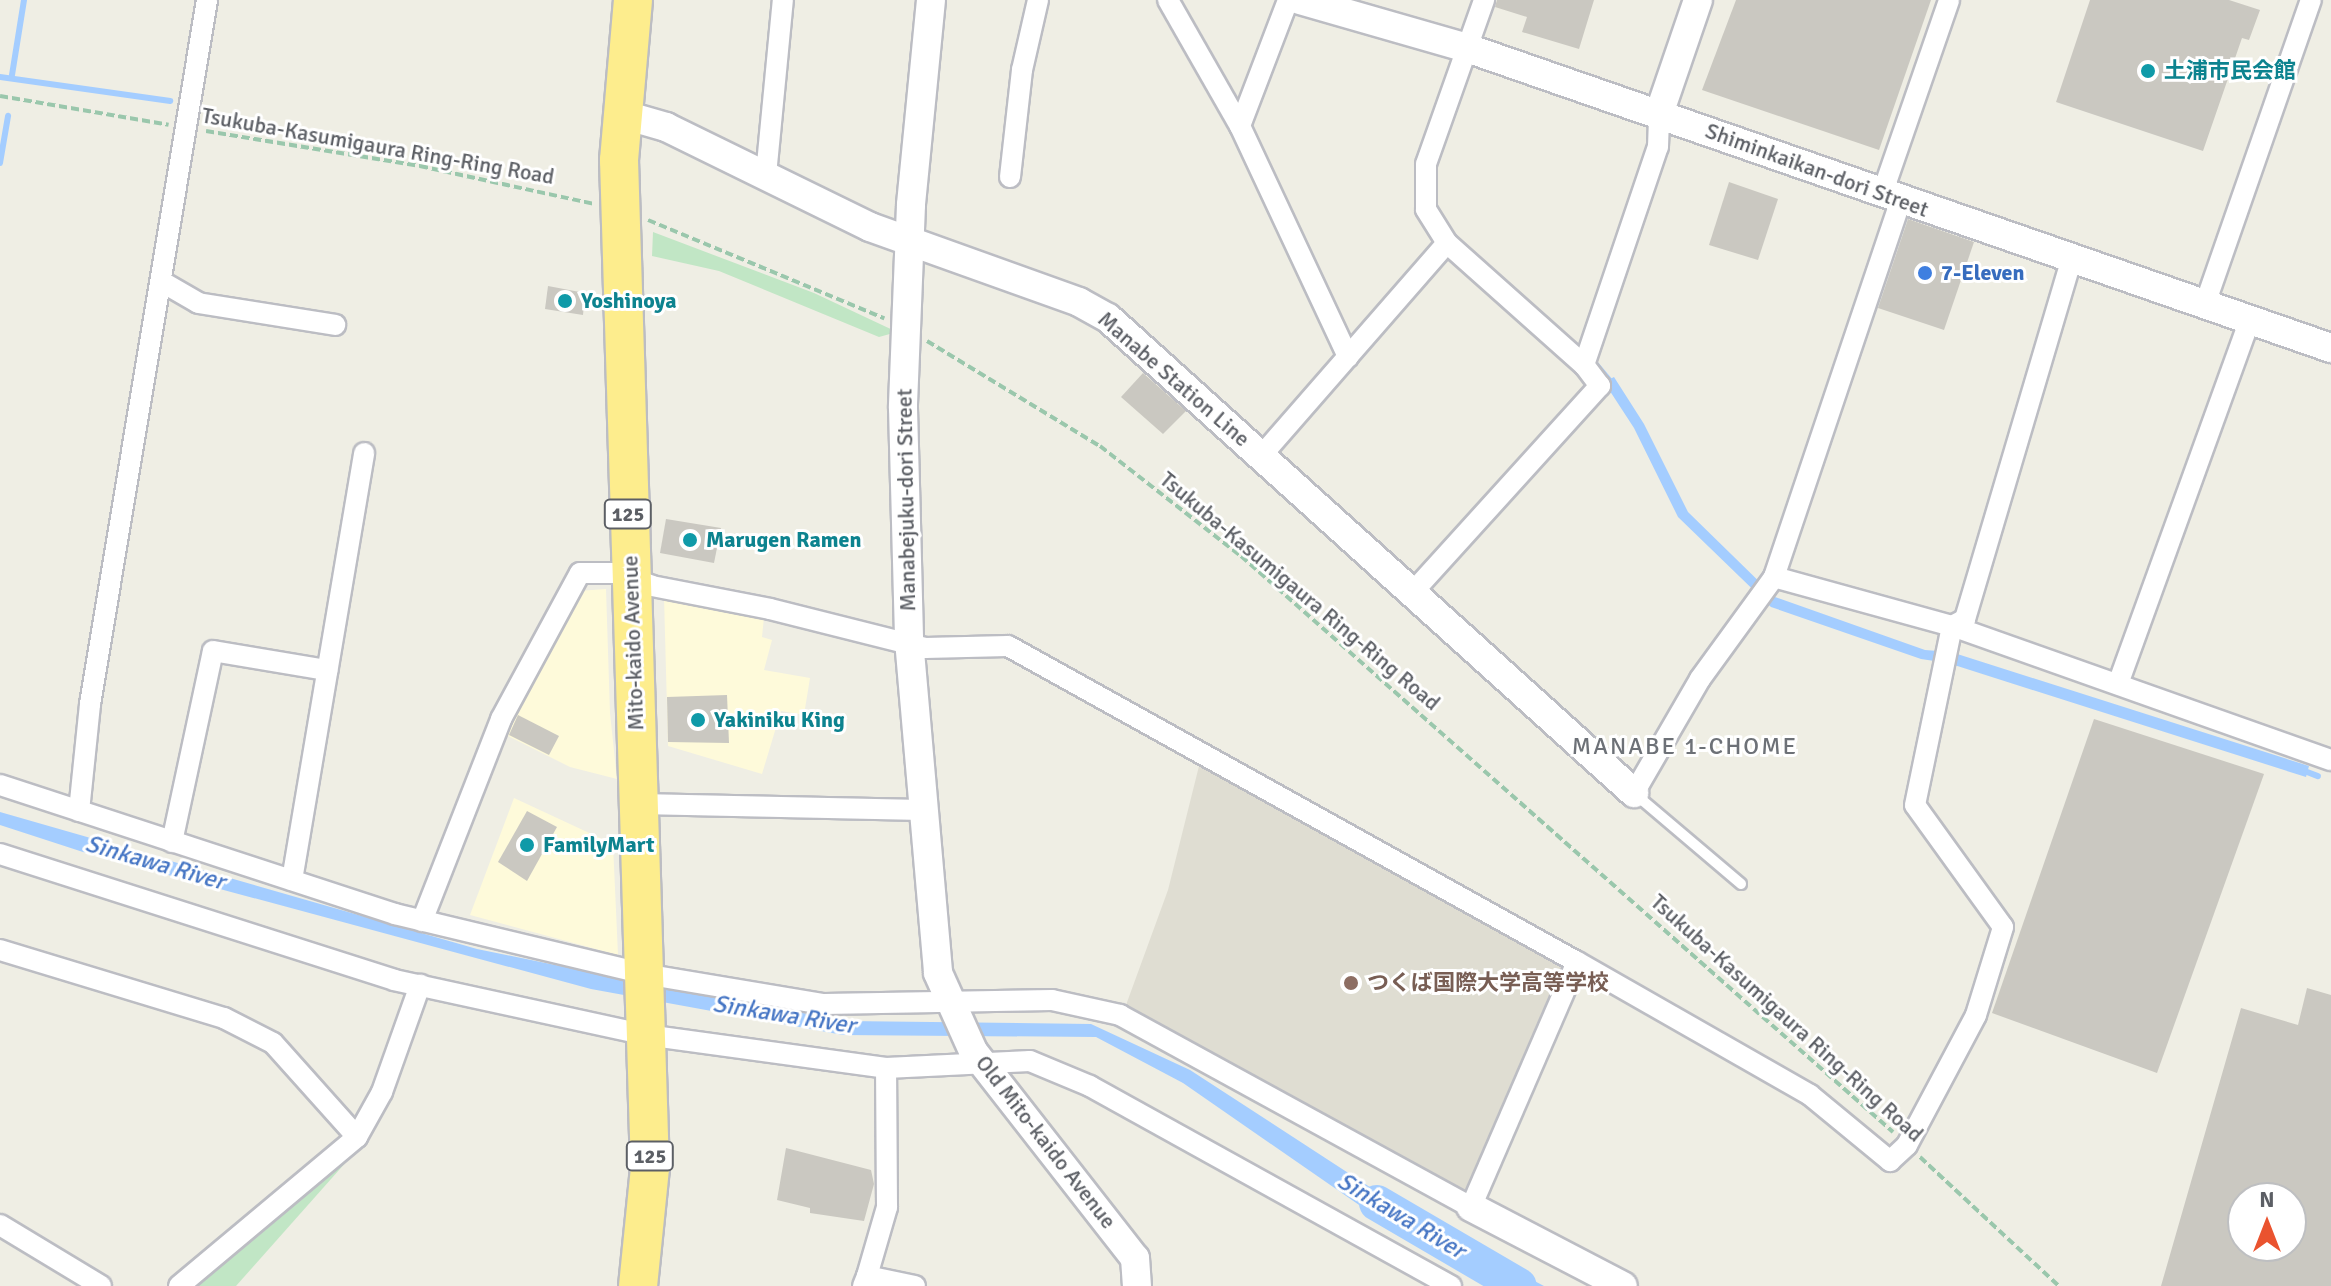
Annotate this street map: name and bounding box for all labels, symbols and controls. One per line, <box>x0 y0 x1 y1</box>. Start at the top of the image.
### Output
place label: 土浦市民会館 <box>2164 58 2296 84</box>
marker: 土浦市民会館 <box>2139 62 2157 80</box>
street label: Tsukuba-Kasumigaura Ring-Ring Road <box>200 102 556 190</box>
street label: Shiminkaikan-dori Street <box>1702 117 1932 223</box>
place label: 7-Eleven <box>1941 260 2024 286</box>
marker: 7-Eleven <box>1916 264 1934 282</box>
place label: Yoshinoya <box>581 288 676 314</box>
marker: Yoshinoya <box>556 292 574 310</box>
street label: Manabe Station Line <box>1093 306 1255 452</box>
street label: Manabejuku-dori Street <box>891 388 921 612</box>
street label: Tsukuba-Kasumigaura Ring-Ring Road <box>1155 466 1445 716</box>
road number: 125 <box>602 498 654 530</box>
place label: Marugen Ramen <box>706 527 861 553</box>
marker: Marugen Ramen <box>681 531 699 549</box>
street label: Mito-kaido Avenue <box>617 555 649 731</box>
place label: Yakiniku King <box>714 707 845 733</box>
marker: Yakiniku King <box>689 711 707 729</box>
district label: MANABE 1-CHOME <box>1572 733 1798 761</box>
water label: Sinkawa River <box>82 829 228 897</box>
place label: FamilyMart <box>543 832 655 858</box>
marker: FamilyMart <box>518 836 536 854</box>
street label: Tsukuba-Kasumigaura Ring-Ring Road <box>1645 889 1929 1147</box>
place label: つくば国際大学高等学校 <box>1367 970 1609 996</box>
marker: つくば国際大学高等学校 <box>1342 974 1360 992</box>
water label: Sinkawa River <box>711 990 857 1040</box>
street label: Old Mito-kaido Avenue <box>970 1050 1122 1234</box>
road number: 125 <box>624 1140 676 1172</box>
water label: Sinkawa River <box>1332 1167 1470 1265</box>
north arrow <box>2227 1182 2307 1262</box>
text: N <box>2259 1186 2275 1213</box>

